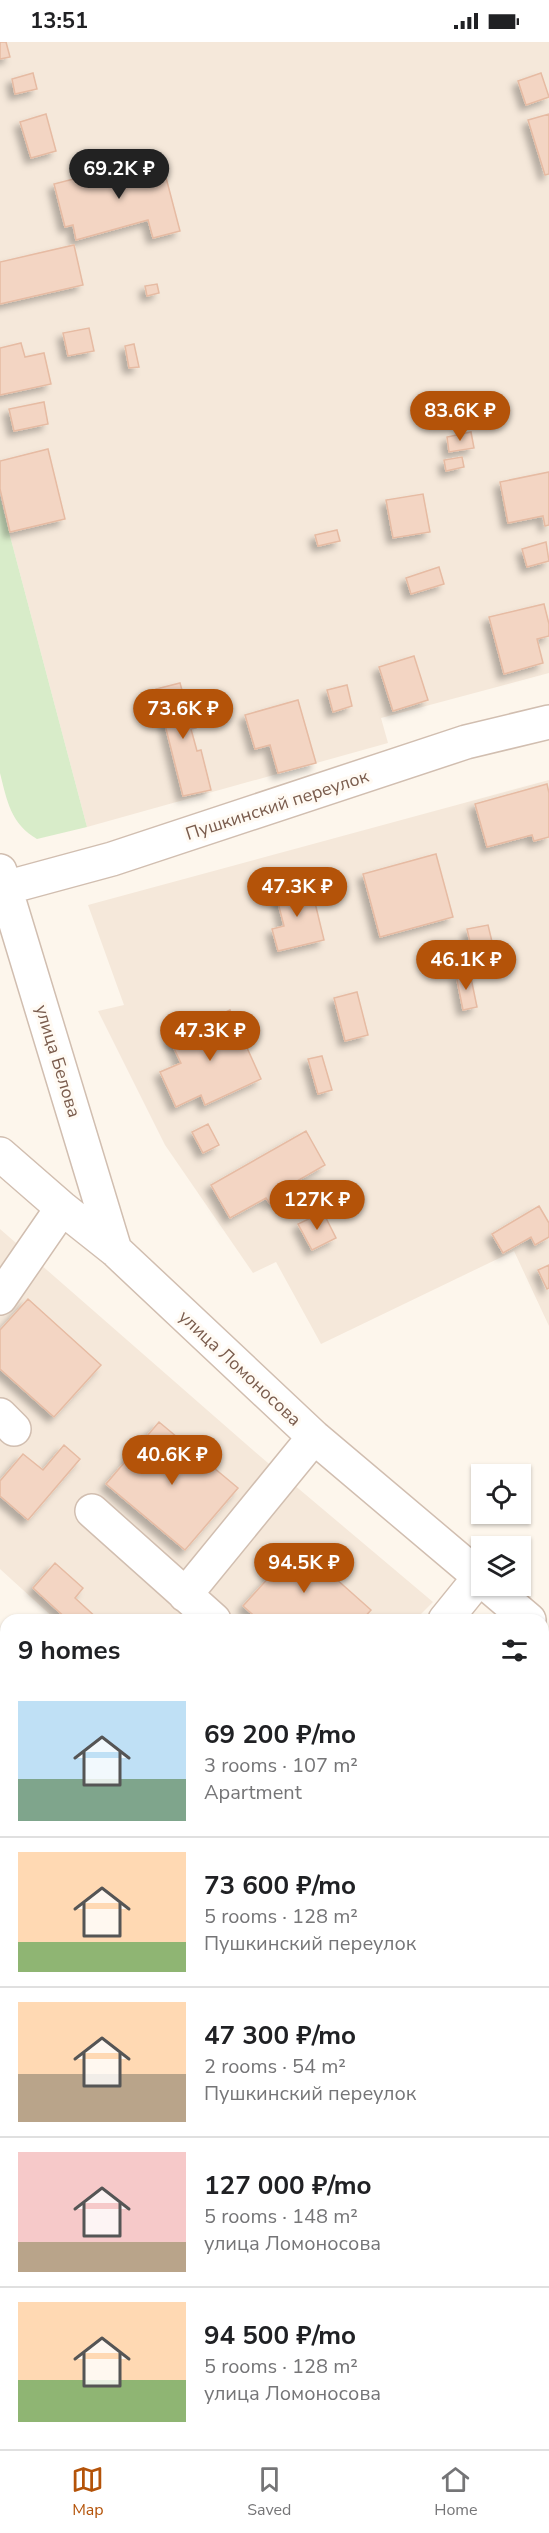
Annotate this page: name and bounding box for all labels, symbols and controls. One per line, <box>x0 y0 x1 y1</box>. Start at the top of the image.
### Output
text: 13:51 <box>30 6 88 36</box>
pin: 69.2K ₽ <box>64 149 174 200</box>
text: 69.2K ₽ <box>83 155 155 182</box>
pin: 83.6K ₽ <box>405 391 515 442</box>
text: 83.6K ₽ <box>424 397 496 424</box>
pin: 73.6K ₽ <box>128 689 238 740</box>
text: 73.6K ₽ <box>147 695 219 722</box>
street label: Пушкинский переулок <box>182 764 372 846</box>
pin: 47.3K ₽ <box>242 867 352 918</box>
text: 47.3K ₽ <box>261 873 333 900</box>
pin: 46.1K ₽ <box>411 940 521 991</box>
text: 46.1K ₽ <box>430 946 502 973</box>
street label: улица Белова <box>29 1002 87 1120</box>
pin: 47.3K ₽ <box>155 1011 265 1062</box>
text: 47.3K ₽ <box>174 1017 246 1044</box>
pin: 127K ₽ <box>268 1180 366 1231</box>
text: 127K ₽ <box>284 1186 350 1213</box>
street label: улица Ломоносова <box>174 1305 306 1431</box>
pin: 40.6K ₽ <box>117 1435 227 1486</box>
text: 40.6K ₽ <box>136 1441 208 1468</box>
map controls <box>471 1464 531 1596</box>
button: locate <box>471 1464 531 1524</box>
button: layers <box>471 1536 531 1596</box>
pin: 94.5K ₽ <box>249 1543 359 1594</box>
text: 94.5K ₽ <box>268 1549 340 1576</box>
text: 9 homes <box>18 1633 120 1668</box>
icon: filters <box>498 1634 531 1667</box>
text: 69 200 ₽/mo <box>204 1717 356 1752</box>
icon: home <box>66 1725 138 1797</box>
text: 3 rooms · 107 m² <box>204 1752 358 1779</box>
text: Apartment <box>204 1779 302 1806</box>
text: 73 600 ₽/mo <box>204 1868 356 1903</box>
icon: home <box>66 1876 138 1948</box>
text: 5 rooms · 128 m² <box>204 1903 358 1930</box>
text: Пушкинский переулок <box>204 1930 416 1957</box>
text: 47 300 ₽/mo <box>204 2018 356 2053</box>
icon: home <box>66 2026 138 2098</box>
text: 2 rooms · 54 m² <box>204 2053 346 2080</box>
text: Пушкинский переулок <box>204 2080 416 2107</box>
text: 127 000 ₽/mo <box>204 2168 372 2203</box>
icon: home <box>66 2176 138 2248</box>
text: 5 rooms · 148 m² <box>204 2203 358 2230</box>
text: улица Ломоносова <box>204 2230 381 2257</box>
text: 94 500 ₽/mo <box>204 2318 356 2353</box>
icon: home <box>66 2326 138 2398</box>
text: 5 rooms · 128 m² <box>204 2353 358 2380</box>
text: улица Ломоносова <box>204 2380 381 2407</box>
tab: Map <box>71 2463 104 2521</box>
tab: Saved <box>247 2463 291 2521</box>
tab: Home <box>434 2463 478 2521</box>

